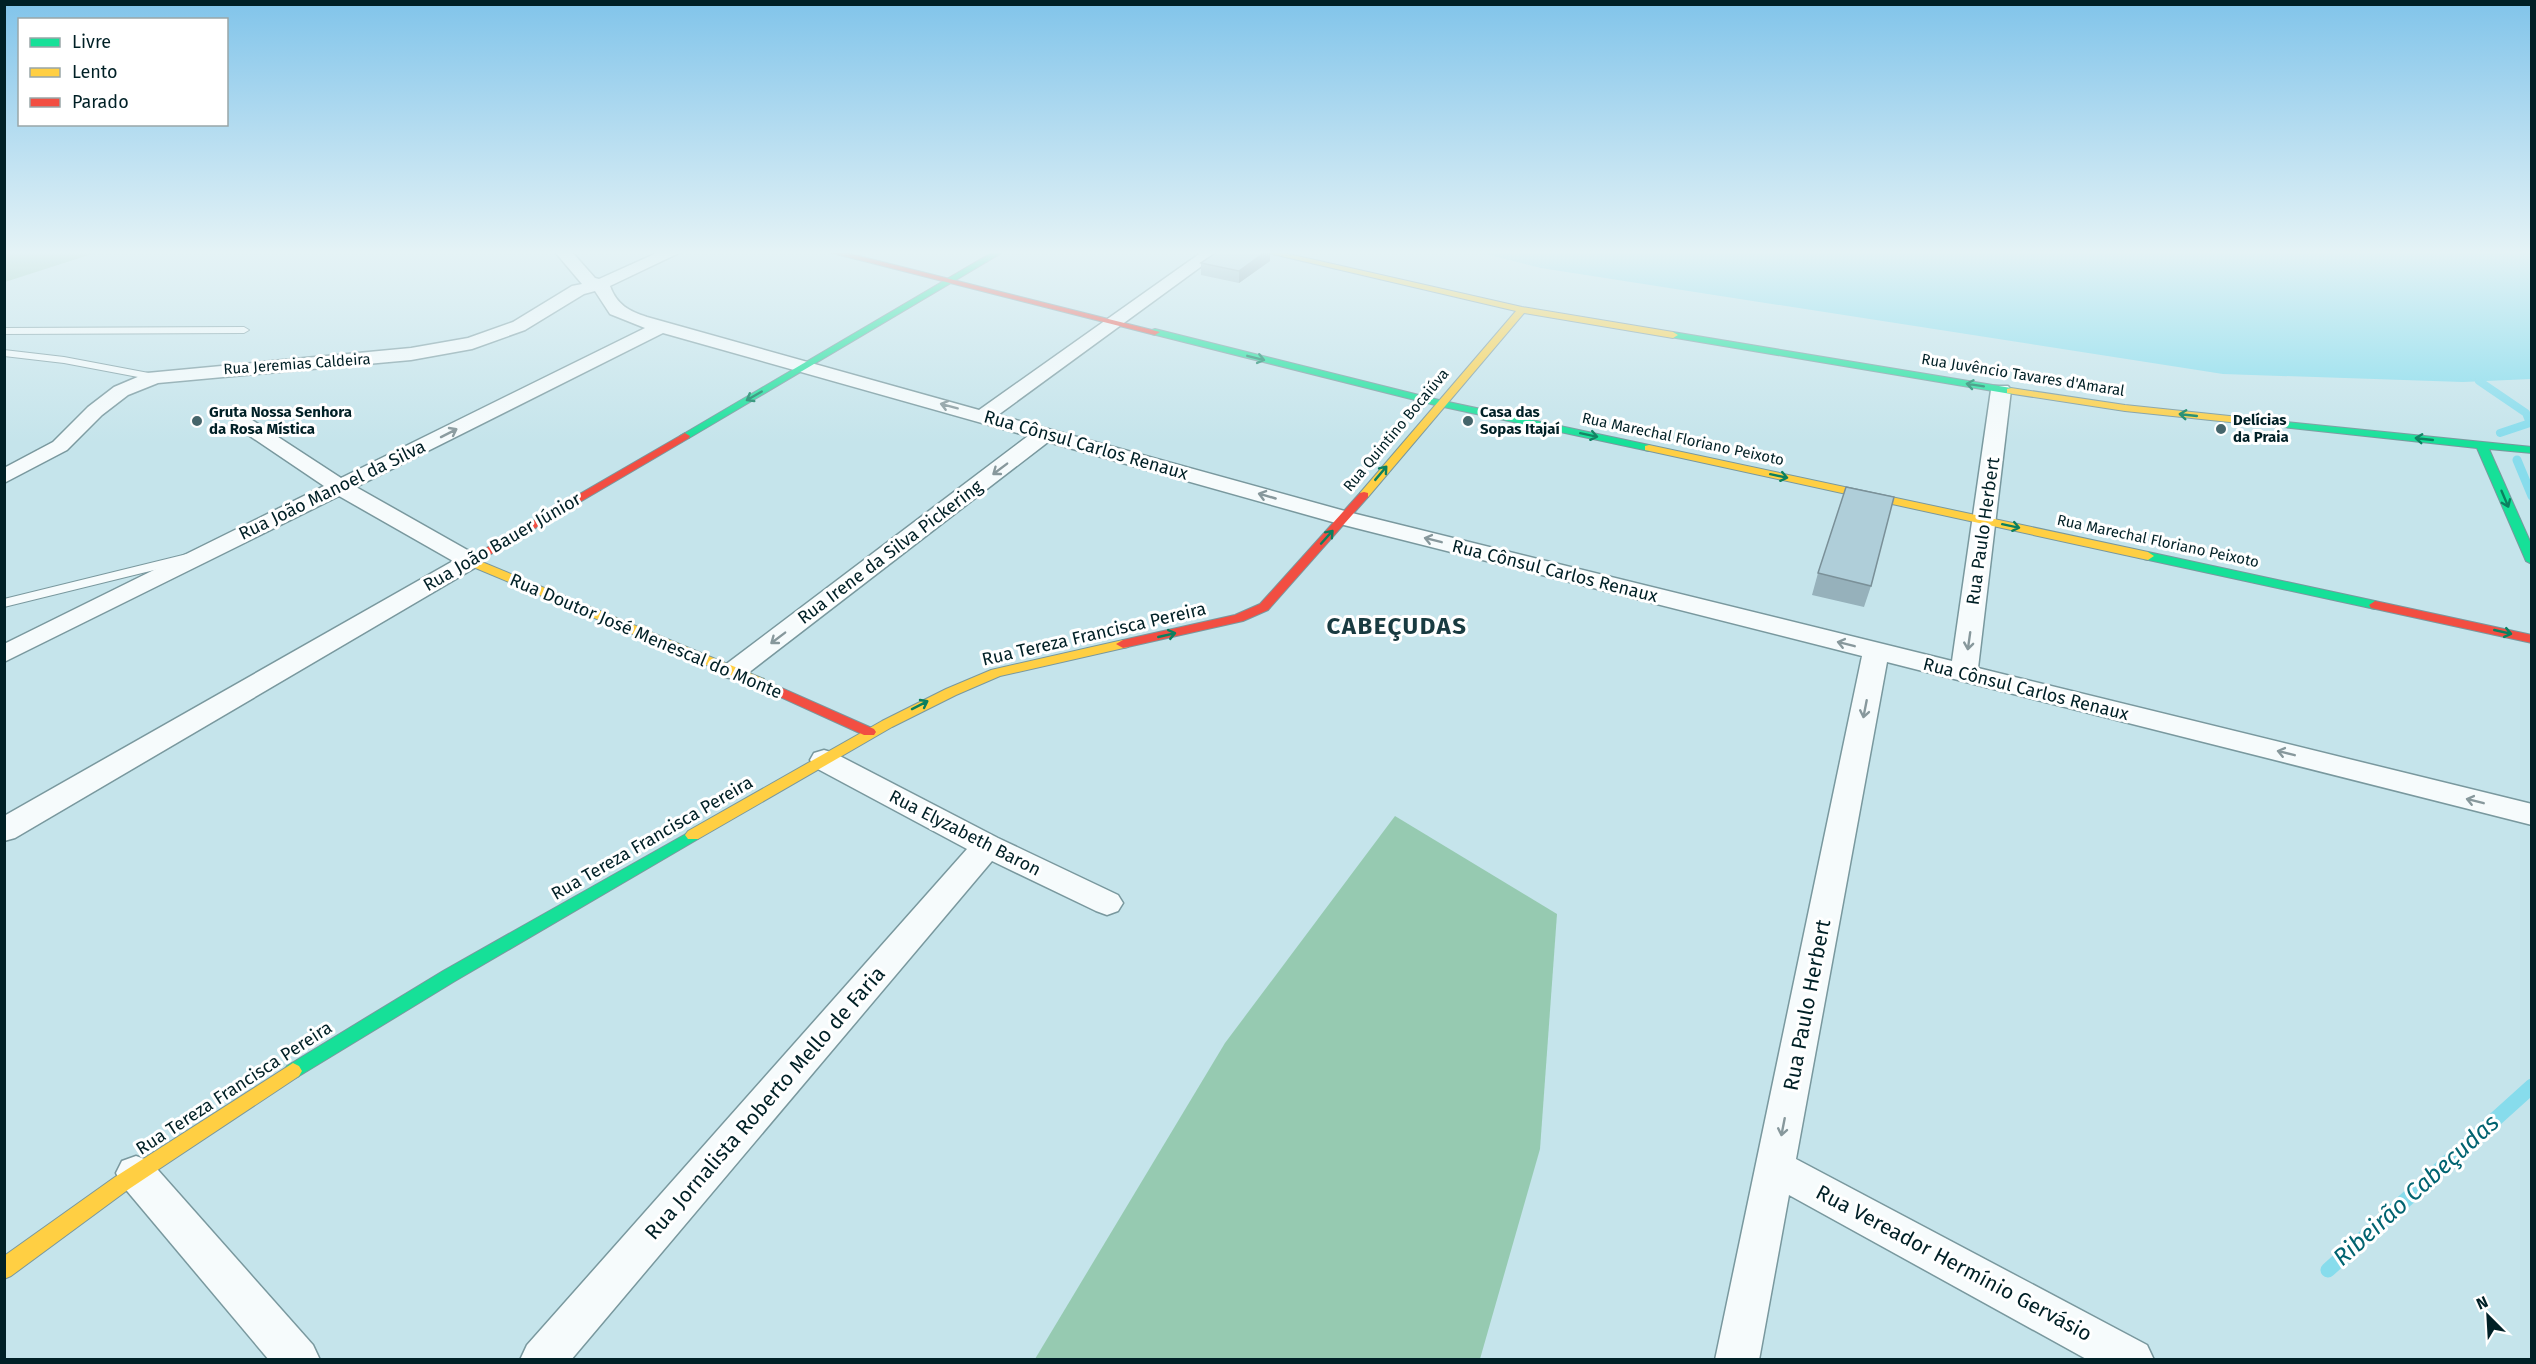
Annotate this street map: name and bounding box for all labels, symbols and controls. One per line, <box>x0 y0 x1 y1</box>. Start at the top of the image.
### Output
legend <box>18 18 228 126</box>
text: Livre <box>72 31 111 53</box>
text: Lento <box>72 61 118 83</box>
text: Parado <box>72 91 129 113</box>
street label: Rua Jeremias Caldeira <box>223 350 371 378</box>
street label: Rua Juvêncio Tavares d'Amaral <box>1920 350 2126 400</box>
one-way arrow <box>1246 352 1265 364</box>
street label: Rua Quintino Bocaiúva <box>1339 365 1453 495</box>
one-way arrow <box>1965 379 1985 390</box>
one-way arrow <box>746 390 763 402</box>
one-way arrow <box>940 400 959 412</box>
place label: Gruta Nossa Senhora da Rosa Mística <box>209 403 352 438</box>
place label: Casa das Sopas Itajaí <box>1480 403 1561 438</box>
street label: Rua Cônsul Carlos Renaux <box>981 405 1191 485</box>
street label: Rua Marechal Floriano Peixoto <box>1580 409 1786 469</box>
one-way arrow <box>2179 409 2199 420</box>
place label: Delícias da Praia <box>2233 411 2289 446</box>
marker: Gruta Nossa Senhora da Rosa Mística <box>190 414 204 428</box>
marker: Casa das Sopas Itajaí <box>1461 414 1475 428</box>
marker: Delícias da Praia <box>2214 422 2228 436</box>
one-way arrow <box>440 426 458 438</box>
one-way arrow <box>1579 430 1598 442</box>
one-way arrow <box>2415 433 2435 444</box>
street label: Rua João Manoel da Silva <box>235 435 429 545</box>
street label: Rua Paulo Herbert <box>1962 455 2004 606</box>
one-way arrow <box>992 462 1008 475</box>
one-way arrow <box>1375 465 1388 481</box>
one-way arrow <box>1770 471 1789 483</box>
street label: Rua Irene da Silva Pickering <box>793 475 987 629</box>
street label: Rua João Bauer Júnior <box>419 488 585 596</box>
one-way arrow <box>1258 490 1277 501</box>
one-way arrow <box>2500 490 2511 508</box>
street label: Rua Marechal Floriano Peixoto <box>2055 511 2261 571</box>
one-way arrow <box>2001 521 2020 532</box>
one-way arrow <box>1320 530 1334 545</box>
one-way arrow <box>1424 534 1443 546</box>
street label: Rua Cônsul Carlos Renaux <box>1450 535 1660 607</box>
street label: Rua Doutor José Menescal do Monte <box>506 568 786 704</box>
street label: Rua Tereza Francisca Pereira <box>980 597 1208 671</box>
district label: CABEÇUDAS <box>1326 612 1468 642</box>
one-way arrow <box>2493 627 2512 639</box>
one-way arrow <box>1158 628 1177 640</box>
one-way arrow <box>1963 631 1974 650</box>
one-way arrow <box>770 632 786 645</box>
one-way arrow <box>1837 637 1856 649</box>
street label: Rua Cônsul Carlos Renaux <box>1921 653 2131 725</box>
one-way arrow <box>911 699 929 710</box>
one-way arrow <box>1859 699 1870 718</box>
one-way arrow <box>2276 747 2295 759</box>
street label: Rua Tereza Francisca Pereira <box>547 771 757 905</box>
street label: Rua Elyzabeth Baron <box>885 785 1045 881</box>
one-way arrow <box>2466 794 2485 806</box>
street label: Rua Paulo Herbert <box>1778 917 1836 1093</box>
street label: Rua Jornalista Roberto Mello de Faria <box>639 961 891 1245</box>
street label: Rua Tereza Francisca Pereira <box>132 1016 336 1160</box>
water label: Ribeirão Cabeçudas <box>2328 1108 2504 1272</box>
one-way arrow <box>1777 1117 1788 1136</box>
street label: Rua Vereador Hermínio Gervásio <box>1812 1179 2096 1347</box>
north arrow <box>2458 1286 2518 1346</box>
text: N <box>2473 1292 2491 1314</box>

